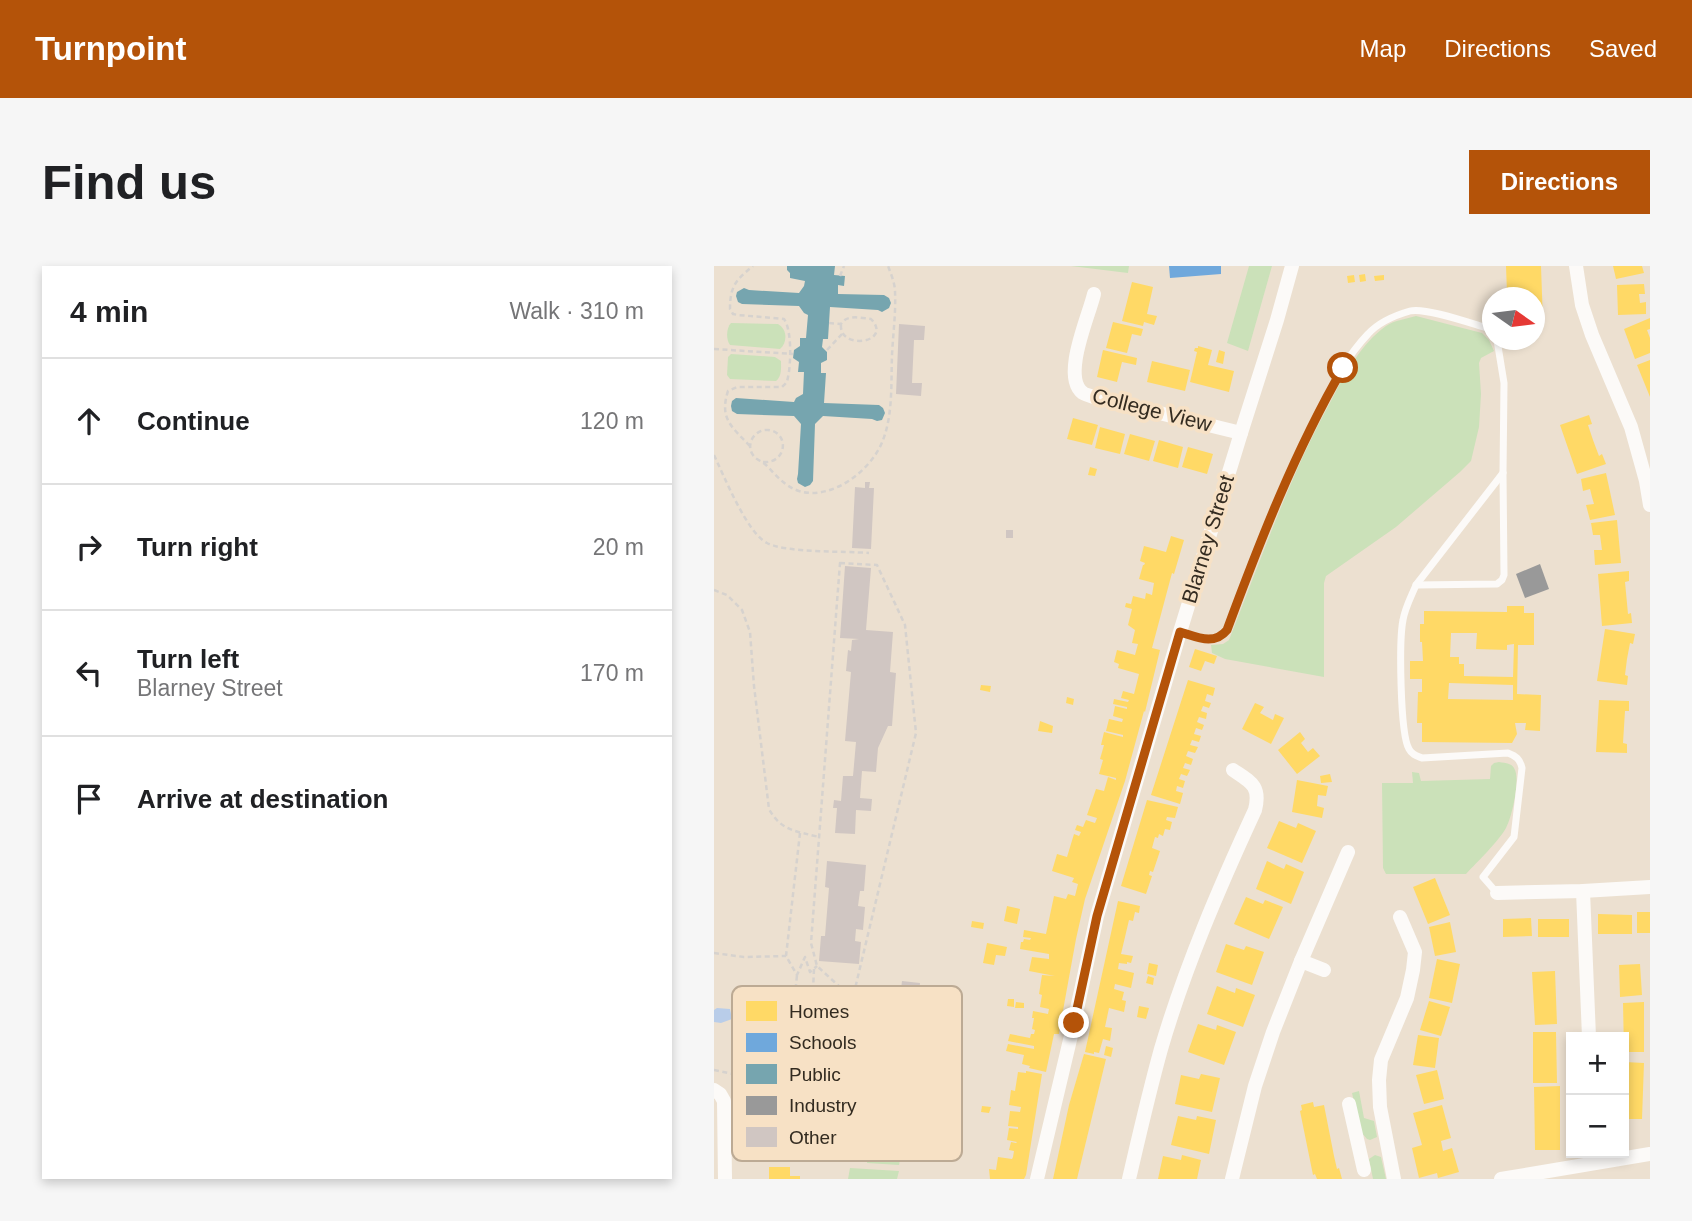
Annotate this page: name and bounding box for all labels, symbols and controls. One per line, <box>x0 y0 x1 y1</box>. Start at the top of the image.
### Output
text: Turnpoint <box>35 30 187 67</box>
text: Map <box>1360 35 1406 62</box>
text: Directions <box>1444 35 1551 62</box>
text: Saved <box>1589 35 1657 62</box>
button: Directions <box>1469 150 1650 214</box>
text: Find us <box>42 155 216 209</box>
north arrow <box>1482 287 1545 350</box>
text: 4 min <box>70 295 148 328</box>
text: Walk · 310 m <box>509 298 644 324</box>
route start <box>1327 352 1358 383</box>
street label: College View <box>1090 384 1215 436</box>
icon: ahead <box>70 402 108 440</box>
text: Continue <box>137 406 250 436</box>
text: 120 m <box>580 408 644 434</box>
street label: Blarney Street <box>1177 472 1238 606</box>
icon: right <box>70 528 108 566</box>
text: Turn right <box>137 532 258 562</box>
text: 20 m <box>593 534 644 560</box>
text: Turn left <box>137 644 239 674</box>
icon: left <box>70 654 108 692</box>
text: 170 m <box>580 660 644 686</box>
text: Blarney Street <box>137 675 283 701</box>
icon: arrive <box>70 780 108 818</box>
text: Arrive at destination <box>137 784 388 814</box>
legend <box>732 986 962 1161</box>
text: Homes <box>789 1001 849 1022</box>
route end <box>1058 1007 1089 1038</box>
text: Schools <box>789 1032 857 1053</box>
map controls <box>1566 1032 1629 1158</box>
button: + <box>1566 1032 1629 1095</box>
text: Public <box>789 1064 841 1085</box>
text: Industry <box>789 1095 857 1116</box>
button: − <box>1566 1095 1629 1158</box>
text: Other <box>789 1127 837 1148</box>

